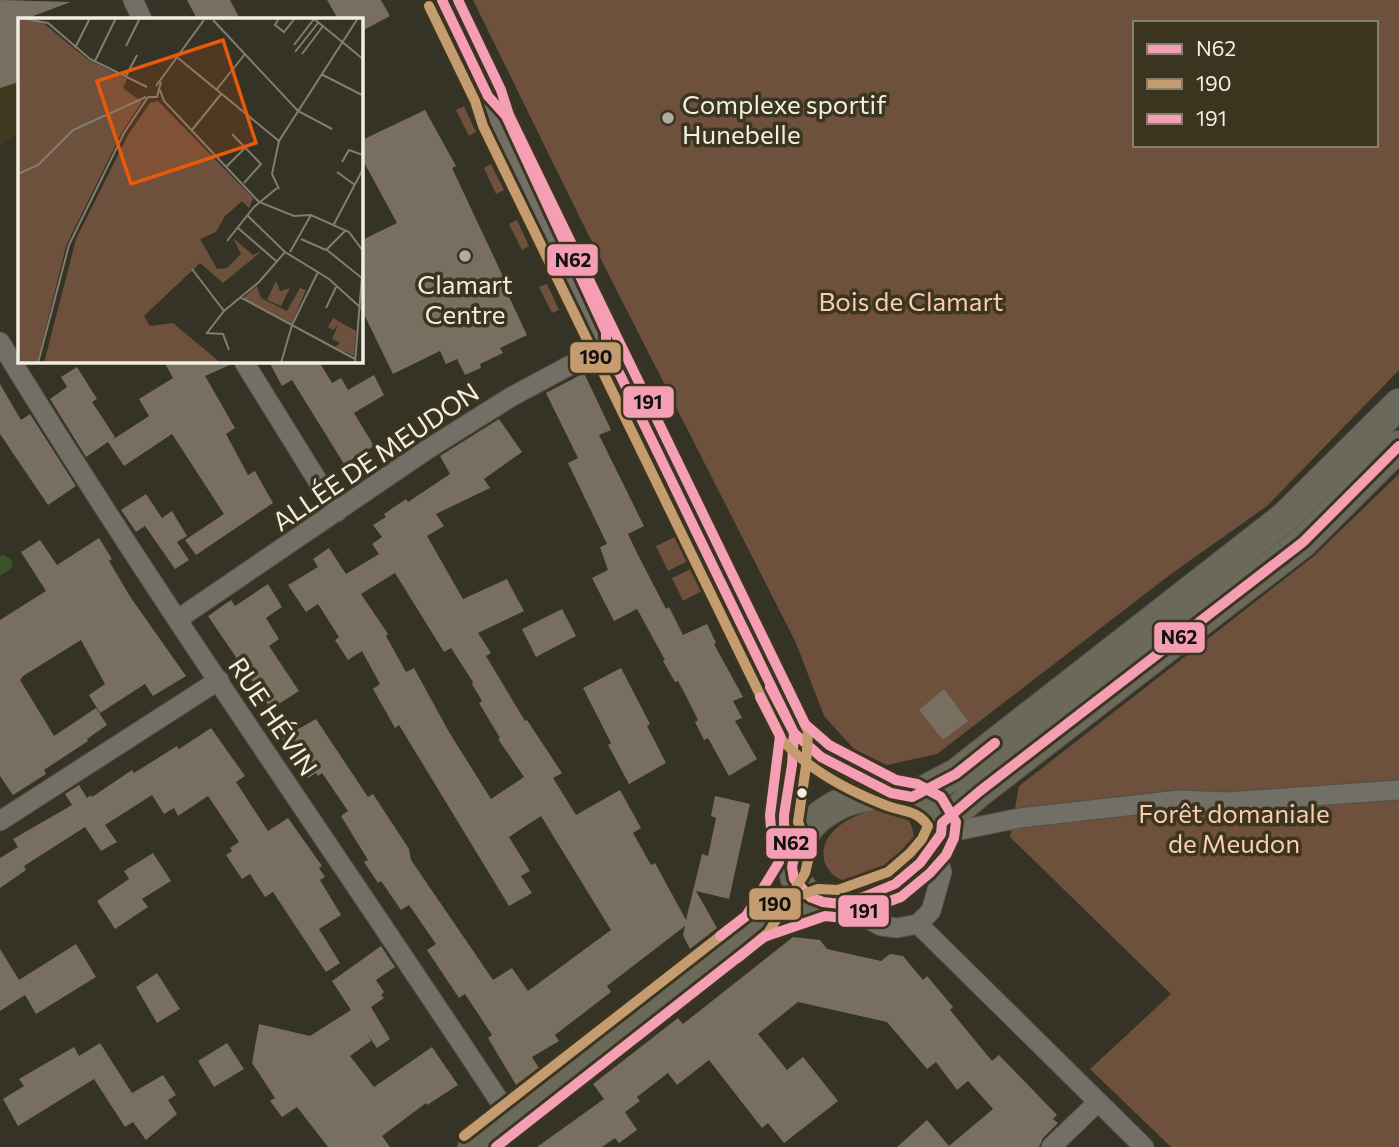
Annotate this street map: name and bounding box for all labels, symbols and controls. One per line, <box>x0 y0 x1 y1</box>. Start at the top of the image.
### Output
inset map <box>18 18 362 362</box>
legend <box>1133 21 1378 147</box>
text: N62 <box>1196 35 1236 60</box>
text: 190 <box>1196 70 1231 95</box>
place label: Complexe sportif Hunebelle <box>682 88 887 149</box>
text: 191 <box>1196 105 1227 130</box>
marker: Complexe sportif Hunebelle <box>660 110 676 126</box>
line badge: N62 <box>546 243 599 277</box>
marker: Clamart Centre <box>457 248 473 264</box>
text: N62 <box>555 248 591 271</box>
place label: Clamart Centre <box>417 268 513 329</box>
park label: Bois de Clamart <box>819 285 1003 316</box>
line badge: 190 <box>569 341 622 374</box>
text: 190 <box>580 345 612 368</box>
street label: ALLÉE DE MEUDON <box>266 375 484 537</box>
line badge: 191 <box>622 385 675 419</box>
text: 191 <box>634 390 662 413</box>
line badge: N62 <box>1153 621 1206 654</box>
text: N62 <box>1161 625 1197 648</box>
street label: RUE HÉVIN <box>223 651 325 781</box>
unlabelled marker <box>795 786 809 800</box>
park label: Forêt domaniale de Meudon <box>1138 797 1330 858</box>
line badge: N62 <box>765 827 818 860</box>
text: N62 <box>773 831 809 854</box>
line badge: 190 <box>748 887 802 921</box>
text: 190 <box>759 892 791 915</box>
line badge: 191 <box>837 894 890 928</box>
text: 191 <box>850 899 878 922</box>

